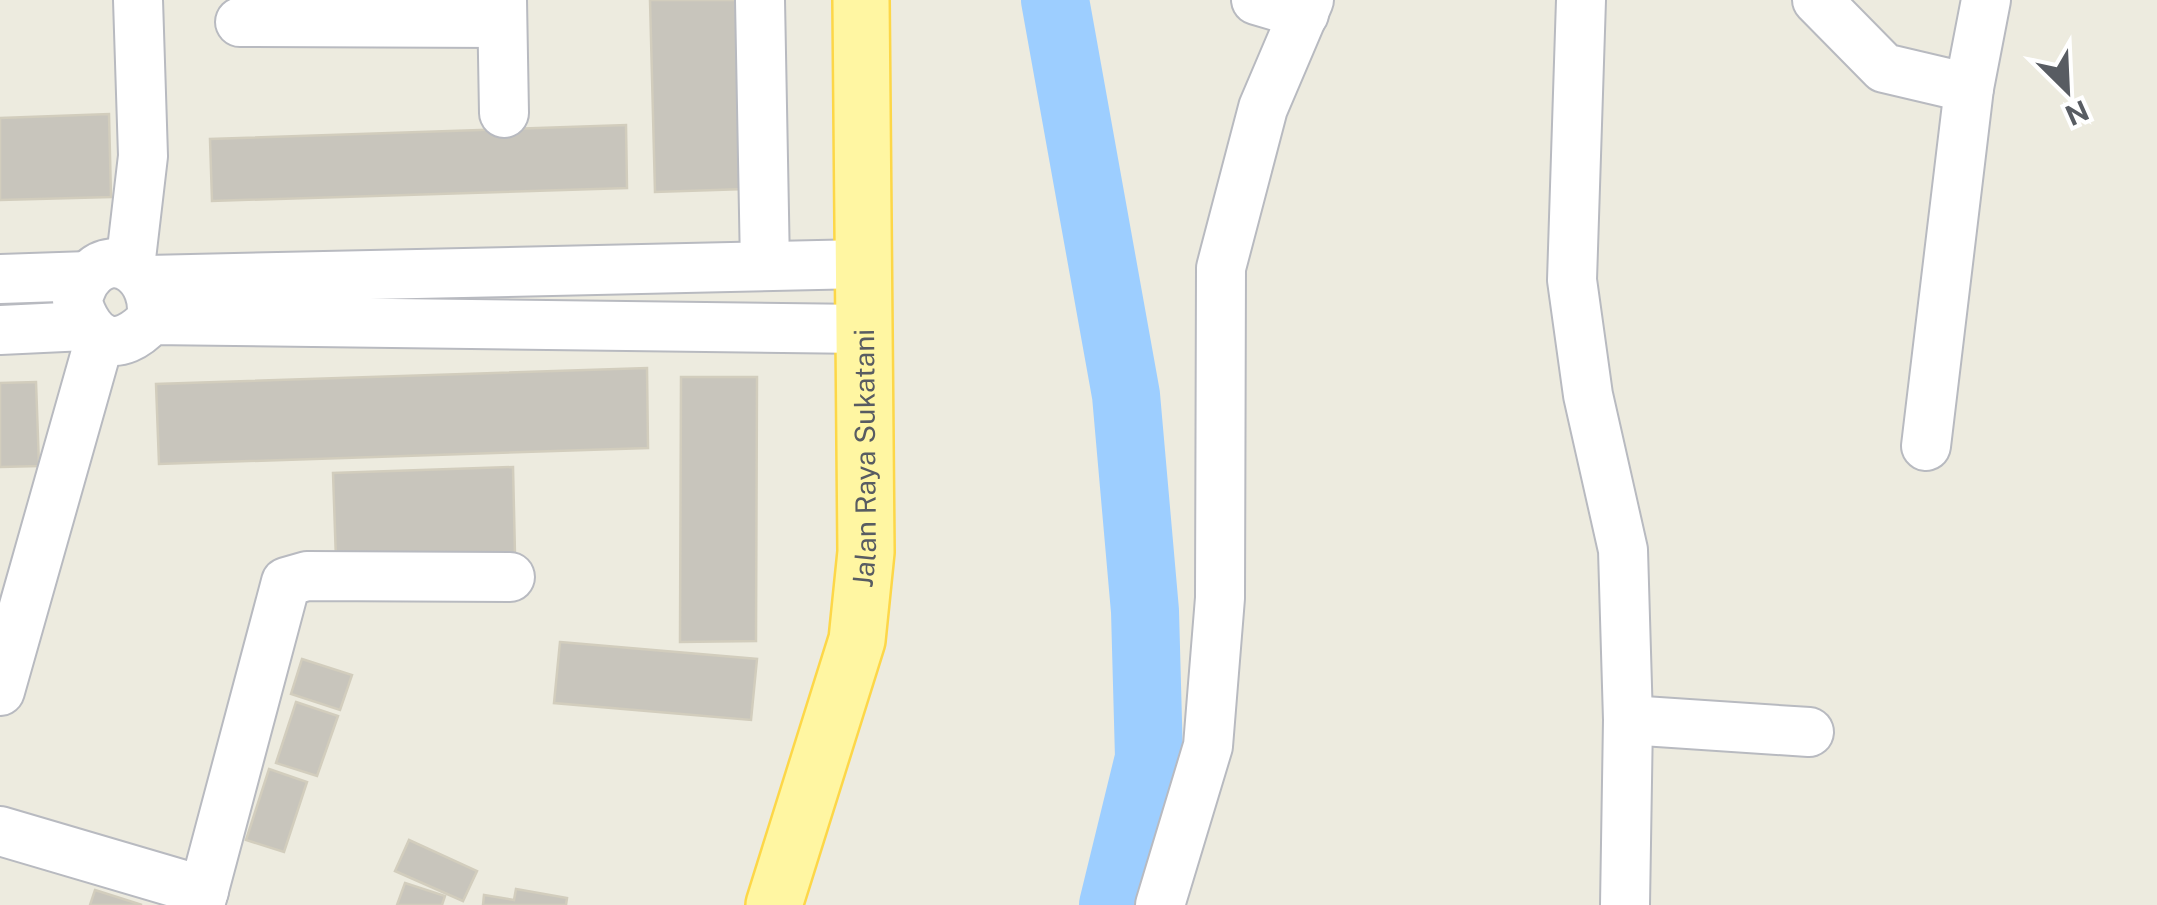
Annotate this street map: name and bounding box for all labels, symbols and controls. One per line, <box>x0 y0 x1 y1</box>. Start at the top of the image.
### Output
north arrow <box>2017 40 2117 140</box>
text: N <box>2061 94 2094 133</box>
street label: Jalan Raya Sukatani <box>845 329 882 589</box>

